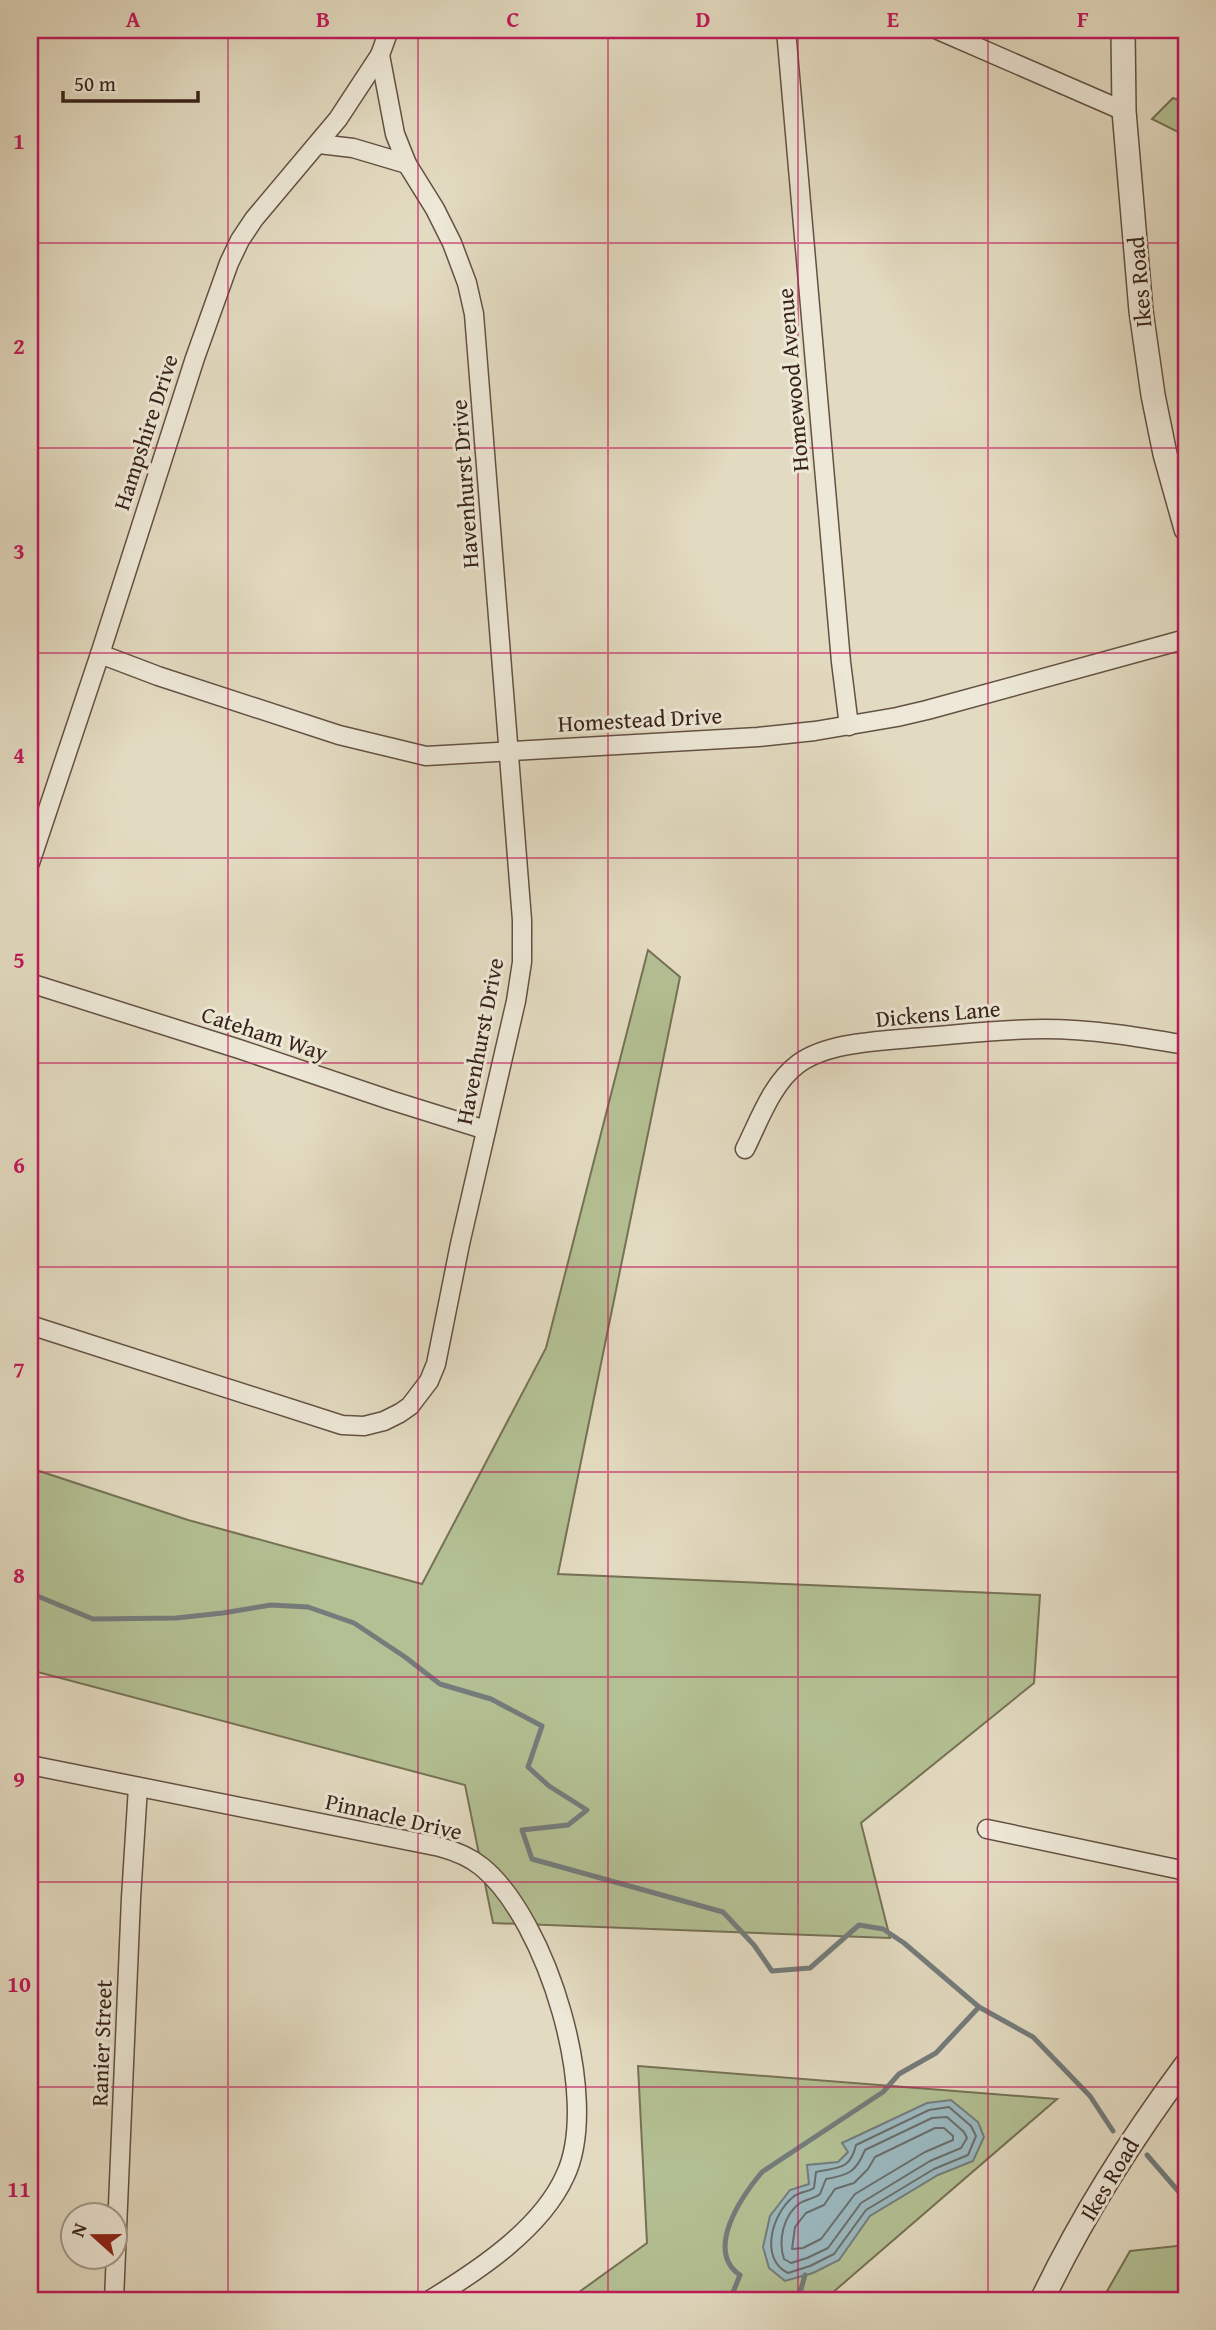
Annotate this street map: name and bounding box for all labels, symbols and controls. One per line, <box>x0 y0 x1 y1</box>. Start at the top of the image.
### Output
text: A <box>126 2 141 35</box>
text: B <box>316 2 330 35</box>
text: C <box>506 2 520 35</box>
text: D <box>696 2 711 35</box>
text: E <box>887 2 899 35</box>
text: F <box>1077 2 1089 35</box>
scale bar <box>63 60 198 104</box>
text: 50 m <box>74 68 116 99</box>
text: 1 <box>13 124 25 157</box>
street label: Ikes Road <box>1119 234 1159 329</box>
street label: Homewood Avenue <box>768 287 816 473</box>
text: 2 <box>13 329 25 362</box>
street label: Hampshire Drive <box>104 350 186 514</box>
street label: Havenhurst Drive <box>442 398 486 570</box>
text: 3 <box>13 534 25 567</box>
street label: Homestead Drive <box>557 698 723 740</box>
text: 4 <box>13 738 25 771</box>
text: 5 <box>13 943 25 976</box>
street label: Havenhurst Drive <box>447 955 511 1127</box>
street label: Dickens Lane <box>874 991 1002 1035</box>
street label: Cateham Way <box>198 997 333 1069</box>
text: 6 <box>13 1148 25 1181</box>
text: 7 <box>13 1353 25 1386</box>
text: 8 <box>13 1558 25 1591</box>
text: 9 <box>13 1762 25 1795</box>
street label: Pinnacle Drive <box>322 1784 466 1848</box>
text: 10 <box>7 1967 31 2000</box>
street label: Ranier Street <box>82 1979 120 2107</box>
street label: Ikes Road <box>1071 2131 1147 2227</box>
text: 11 <box>7 2172 31 2205</box>
north arrow <box>60 2200 130 2270</box>
text: N <box>63 2219 94 2241</box>

